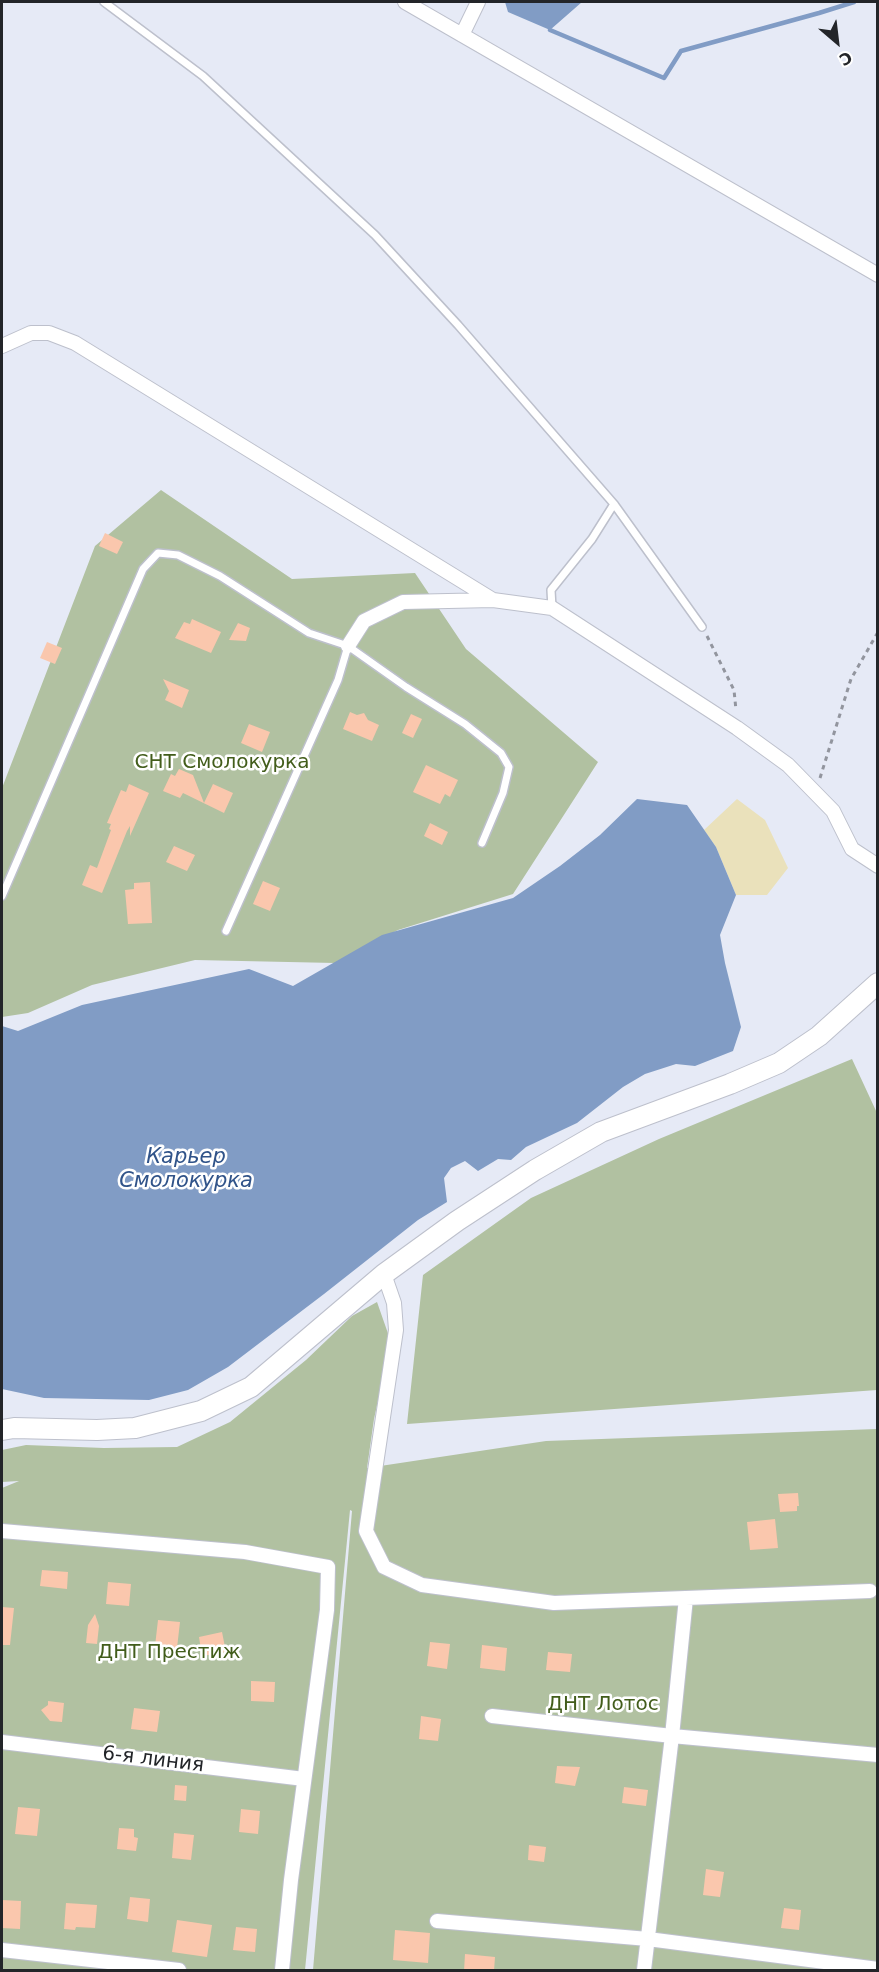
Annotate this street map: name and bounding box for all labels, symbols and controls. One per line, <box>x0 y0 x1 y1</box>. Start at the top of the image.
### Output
north arrow <box>807 12 867 72</box>
text: С <box>836 47 855 69</box>
park label: СНТ Смолокурка <box>135 751 309 775</box>
water label: Карьер Смолокурка <box>119 1145 253 1195</box>
park label: ДНТ Престиж <box>98 1641 240 1665</box>
park label: ДНТ Лотос <box>547 1693 659 1717</box>
street label: 6-я линия <box>101 1742 205 1778</box>

